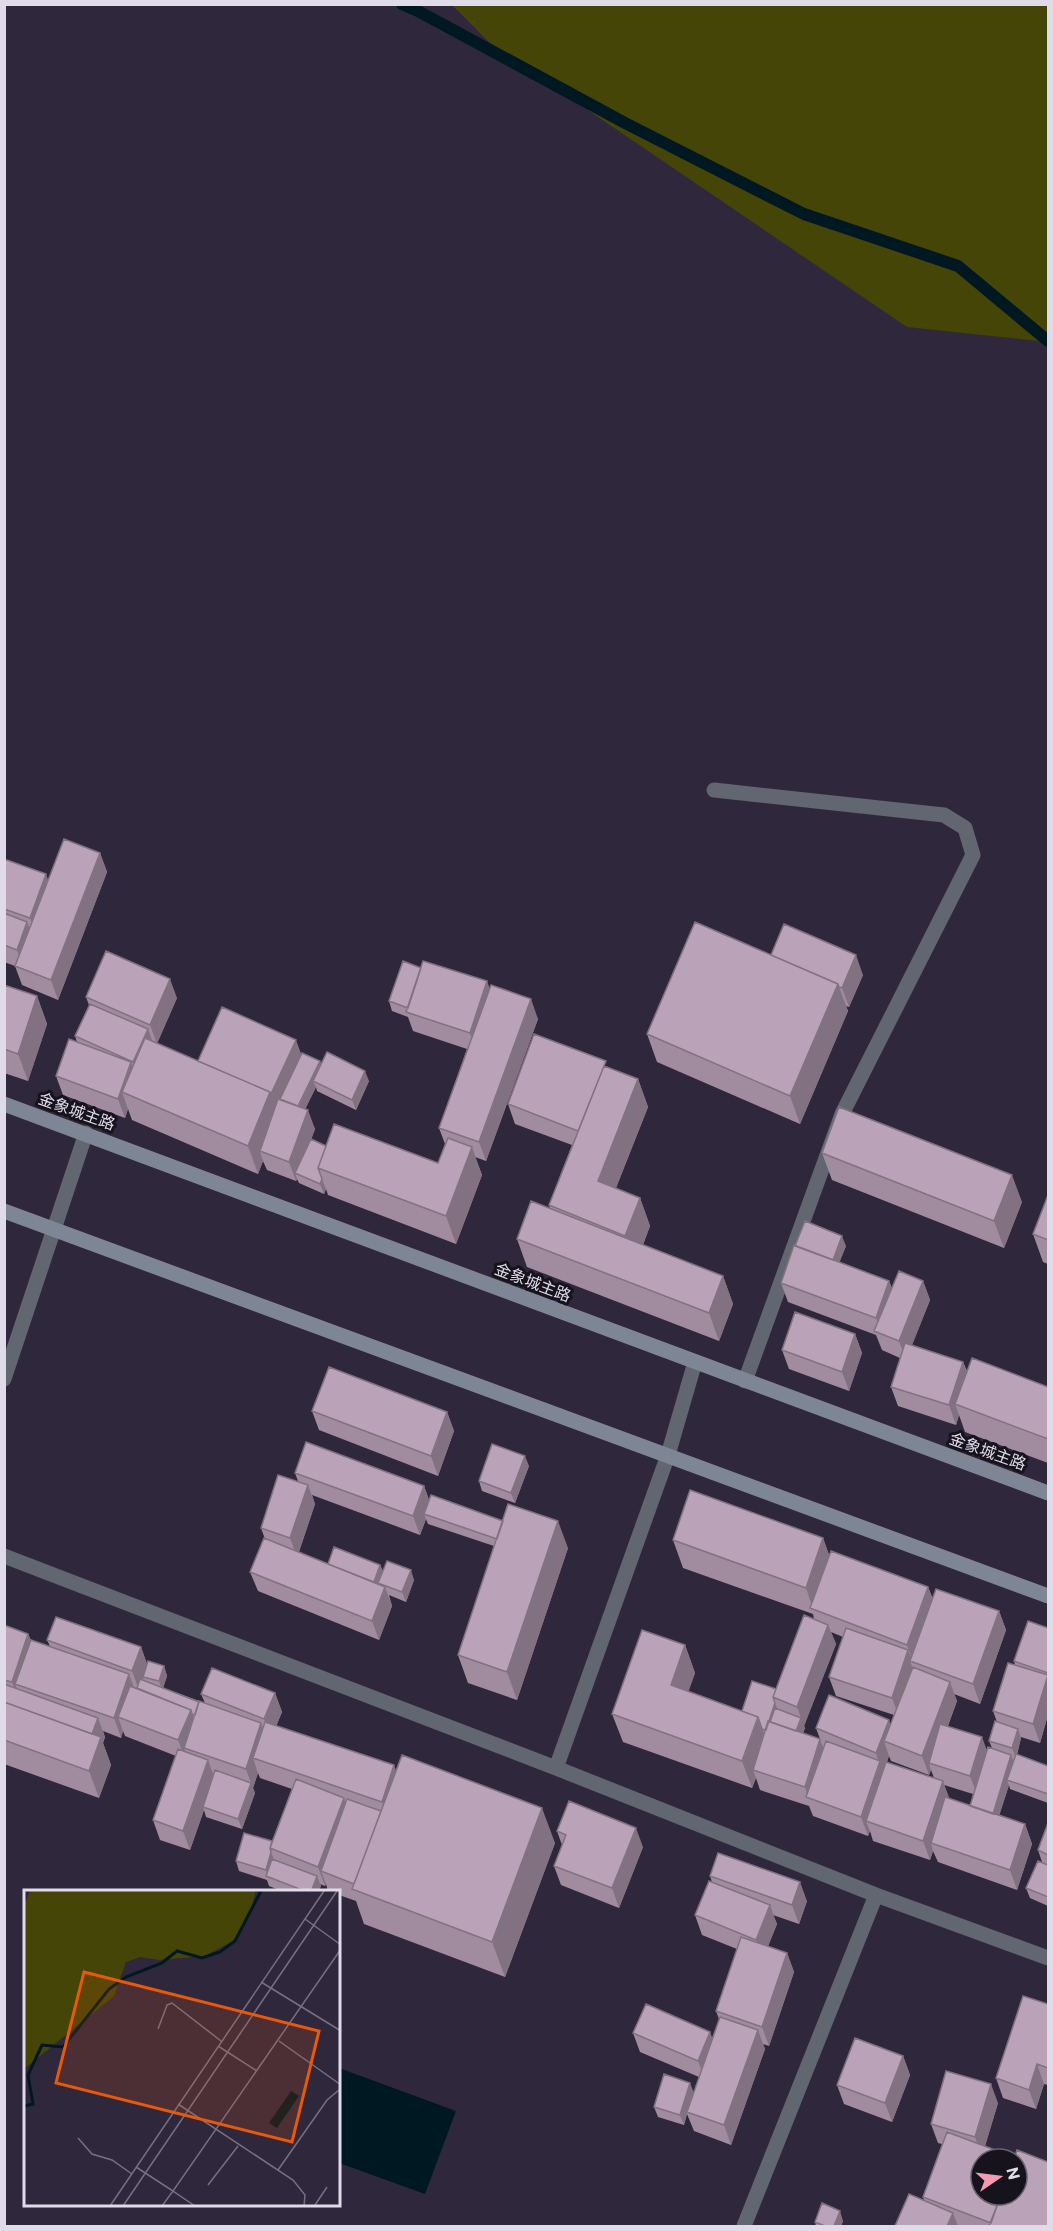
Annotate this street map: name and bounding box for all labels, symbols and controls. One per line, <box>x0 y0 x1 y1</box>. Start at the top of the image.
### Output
street label: 金象城主路 <box>36 1088 118 1133</box>
street label: 金象城主路 <box>492 1258 574 1305</box>
street label: 金象城主路 <box>947 1428 1029 1473</box>
inset map <box>24 1890 340 2207</box>
north arrow <box>969 2147 1029 2207</box>
text: N <box>1003 2165 1025 2181</box>

